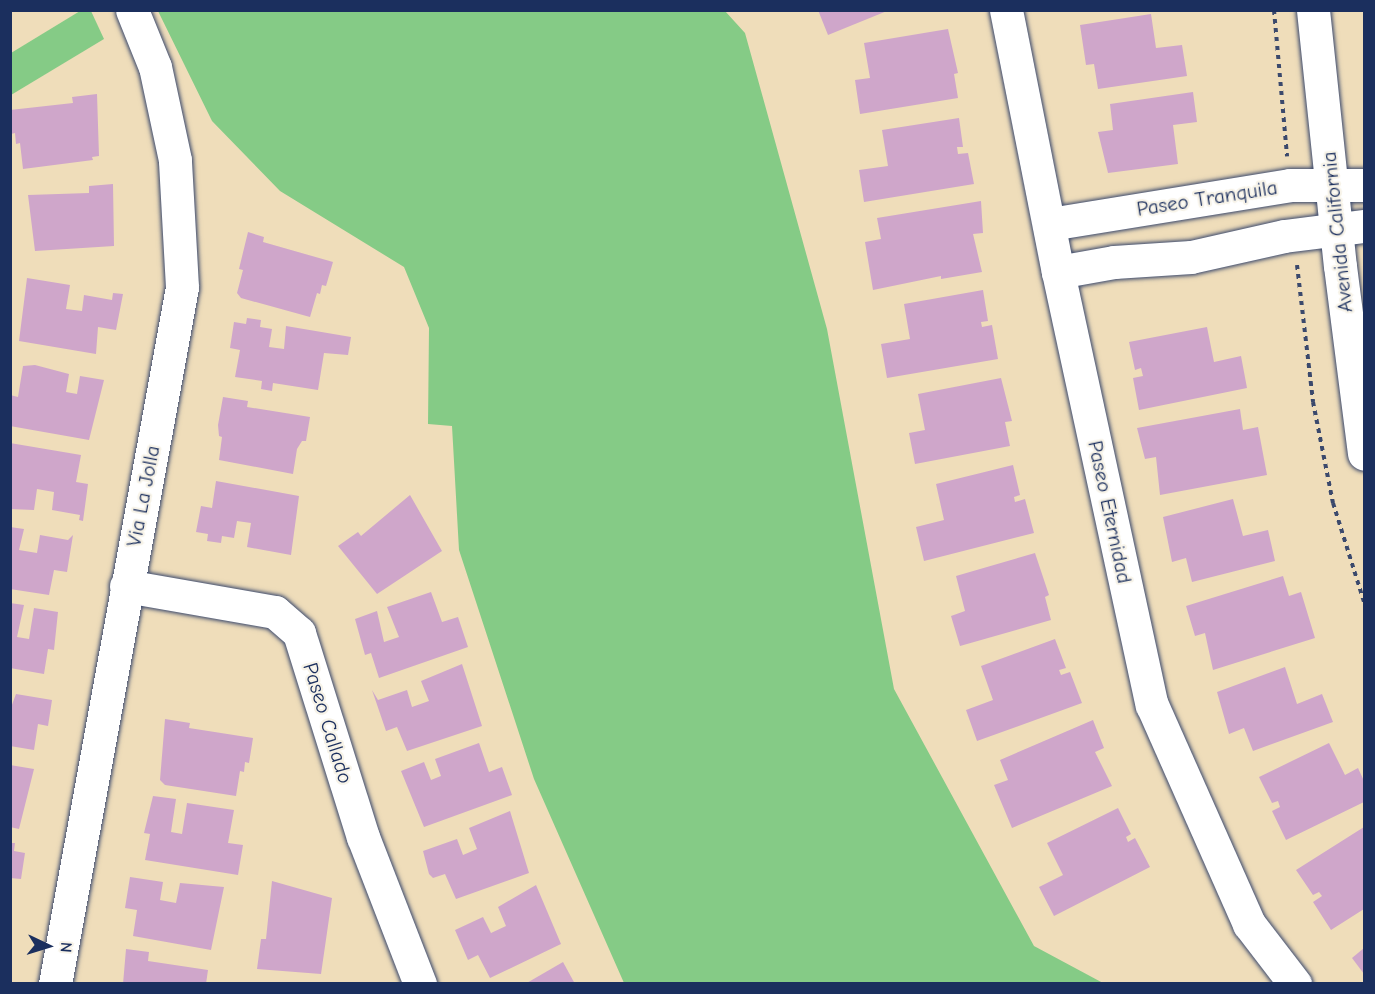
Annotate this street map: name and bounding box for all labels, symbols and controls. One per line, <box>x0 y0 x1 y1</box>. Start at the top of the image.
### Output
street label: Avenida California <box>1316 150 1358 314</box>
street label: Paseo Tranquila <box>1135 174 1279 222</box>
street label: Paseo Eternidad <box>1083 438 1137 586</box>
street label: Via La Jolla <box>121 443 165 549</box>
street label: Paseo Callado <box>298 660 358 786</box>
north arrow <box>18 916 78 976</box>
text: N <box>57 941 75 953</box>

